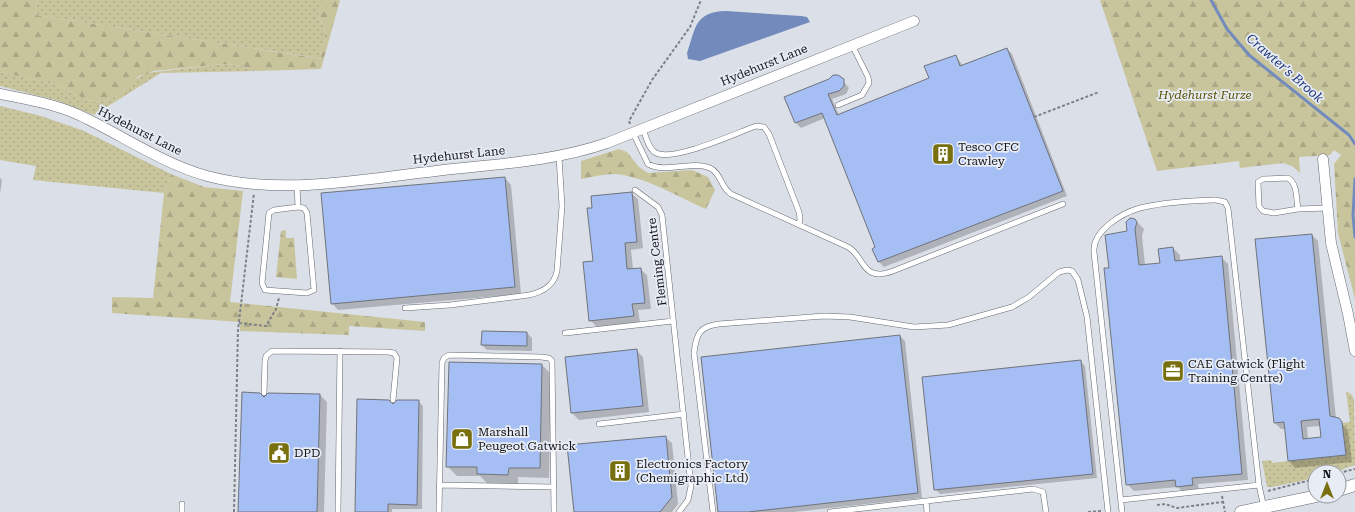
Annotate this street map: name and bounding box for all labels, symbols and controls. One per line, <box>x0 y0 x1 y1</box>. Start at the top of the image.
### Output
water label: Crawter's Brook <box>1243 31 1327 106</box>
street label: Hydehurst Lane <box>718 41 810 89</box>
park label: Hydehurst Furze <box>1157 88 1252 102</box>
street label: Hydehurst Lane <box>96 104 185 158</box>
place label: Tesco CFC Crawley <box>958 140 1019 168</box>
building icon: Tesco CFC Crawley <box>930 141 956 167</box>
street label: Hydehurst Lane <box>412 143 506 167</box>
street label: Fleming Centre <box>645 217 669 307</box>
place label: CAE Gatwick (Flight Training Centre) <box>1188 357 1306 385</box>
office icon: CAE Gatwick (Flight Training Centre) <box>1160 358 1186 384</box>
place label: Marshall Peugeot Gatwick <box>478 425 577 453</box>
shop icon: Marshall Peugeot Gatwick <box>449 426 475 452</box>
public building icon: DPD <box>266 440 292 466</box>
place label: DPD <box>294 446 320 460</box>
place label: Electronics Factory (Chemigraphic Ltd) <box>636 457 749 485</box>
building icon: Electronics Factory (Chemigraphic Ltd) <box>607 458 633 484</box>
north arrow <box>1307 464 1347 504</box>
text: N <box>1323 468 1332 481</box>

